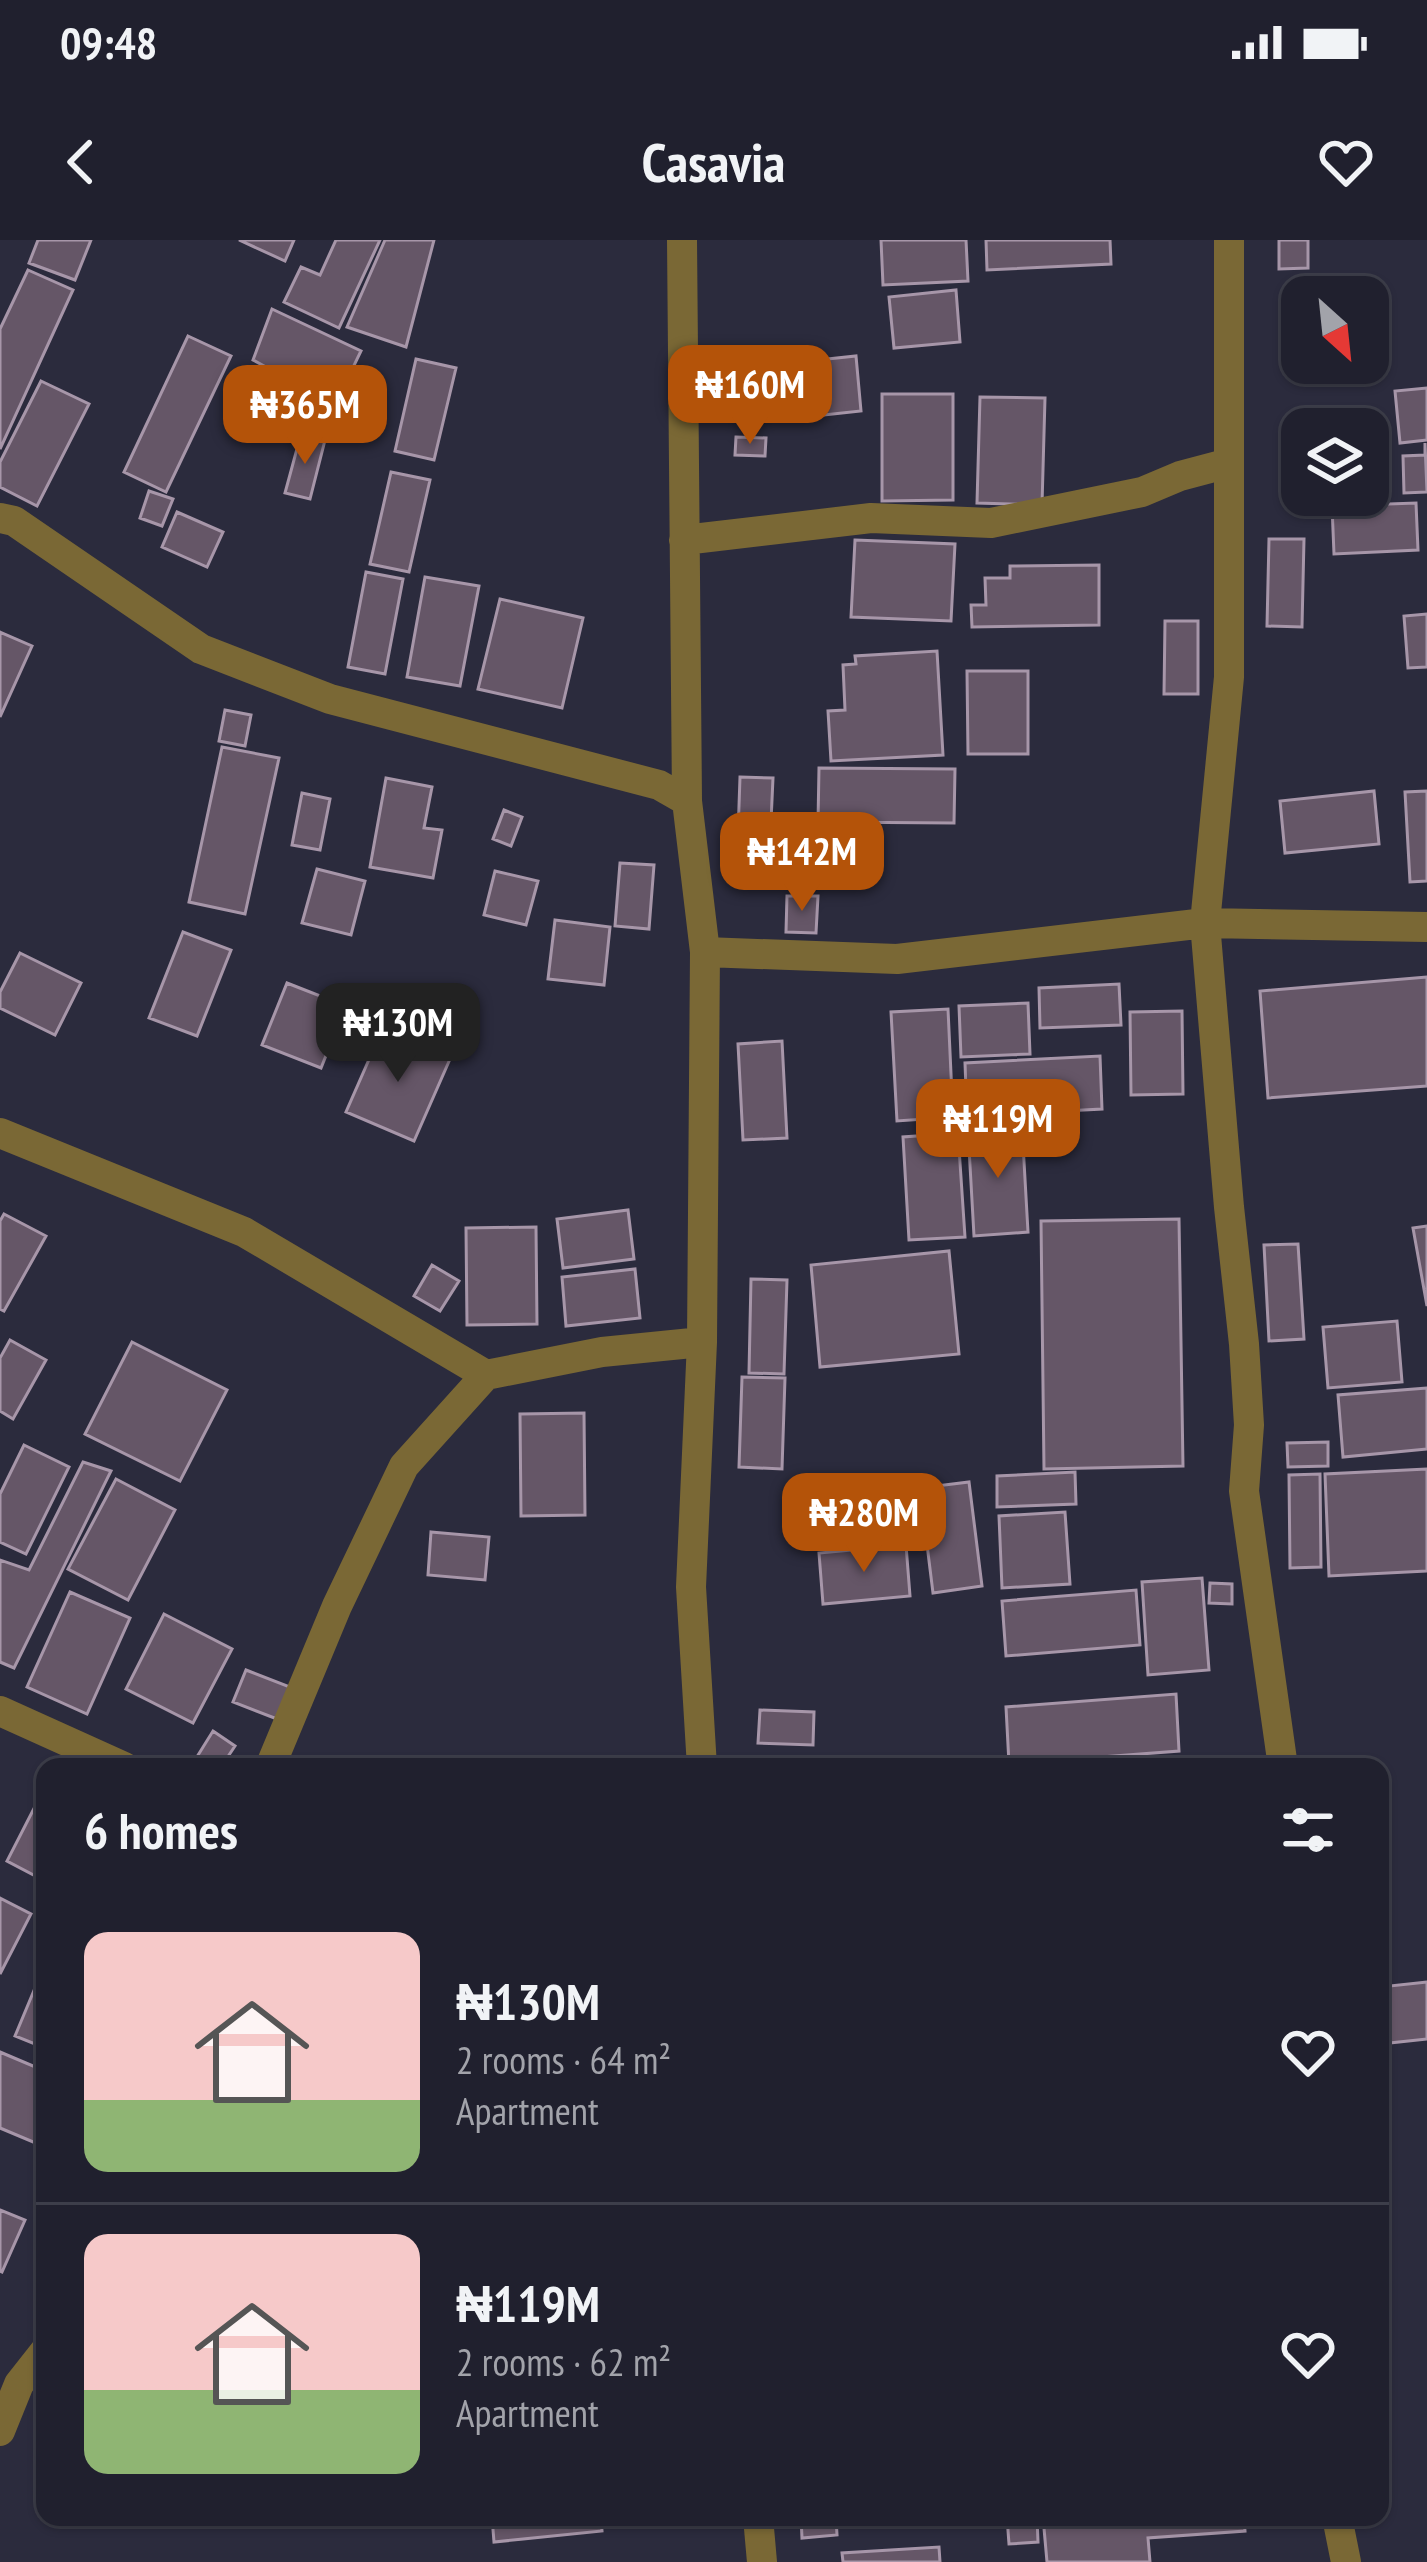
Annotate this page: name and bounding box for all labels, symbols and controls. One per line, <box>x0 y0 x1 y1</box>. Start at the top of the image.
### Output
text: 09:48 <box>60 13 157 71</box>
text: Casavia <box>642 127 785 197</box>
icon: back <box>48 129 114 195</box>
icon: heart <box>1313 129 1379 195</box>
north arrow <box>1281 276 1389 384</box>
map controls <box>1281 276 1389 516</box>
pin: ₦160M <box>666 345 834 447</box>
text: ₦160M <box>695 358 805 409</box>
pin: ₦365M <box>221 365 389 467</box>
text: ₦365M <box>250 378 360 429</box>
button: layers <box>1281 408 1389 516</box>
pin: ₦142M <box>718 812 886 914</box>
text: ₦142M <box>747 825 857 876</box>
pin: ₦130M <box>314 983 482 1085</box>
text: ₦130M <box>343 996 453 1047</box>
pin: ₦119M <box>914 1079 1082 1181</box>
text: ₦119M <box>943 1092 1053 1143</box>
pin: ₦280M <box>780 1473 948 1575</box>
text: ₦280M <box>809 1486 919 1537</box>
text: 6 homes <box>84 1797 238 1863</box>
icon: filters <box>1275 1797 1341 1863</box>
text: ₦130M <box>456 1968 600 2034</box>
icon: home <box>180 1980 324 2124</box>
icon: heart <box>1275 2019 1341 2085</box>
text: 2 rooms · 64 m² <box>456 2034 671 2085</box>
text: Apartment <box>456 2085 599 2136</box>
text: ₦119M <box>456 2270 600 2336</box>
icon: home <box>180 2282 324 2426</box>
icon: heart <box>1275 2321 1341 2387</box>
text: 2 rooms · 62 m² <box>456 2336 671 2387</box>
text: Apartment <box>456 2387 599 2438</box>

